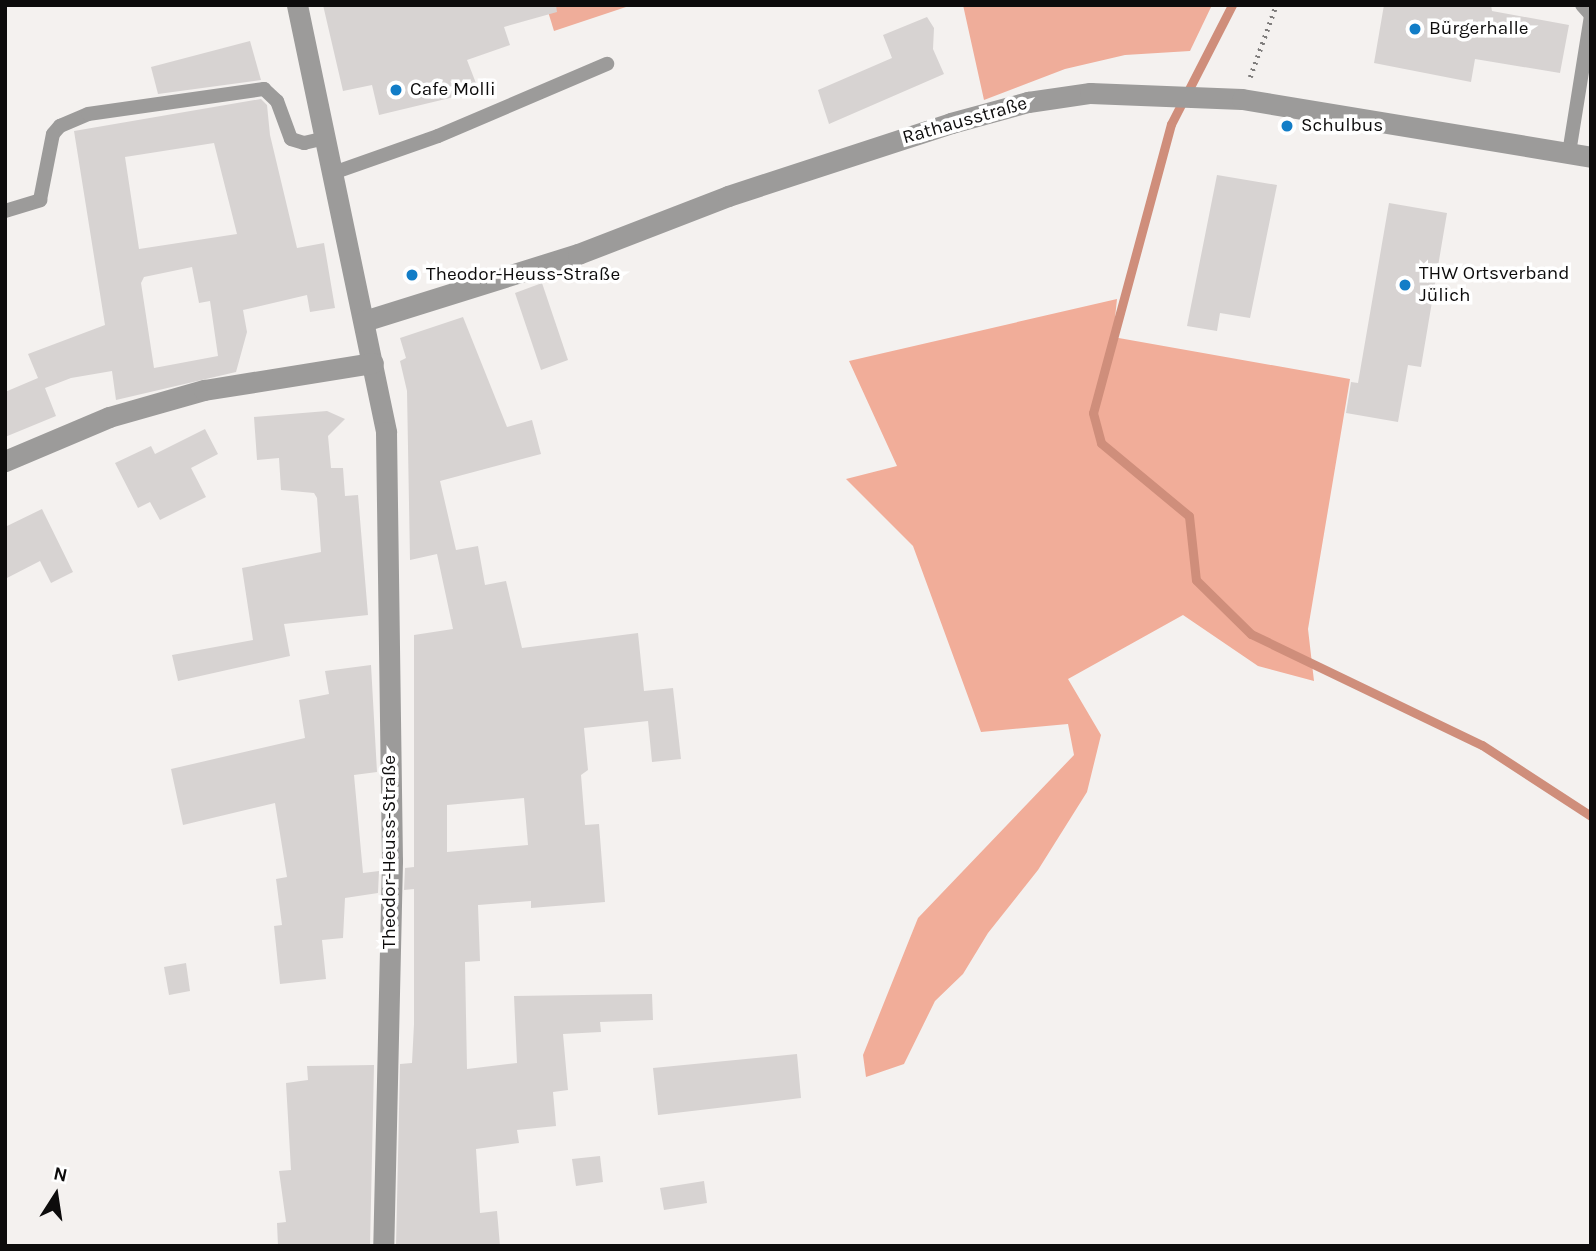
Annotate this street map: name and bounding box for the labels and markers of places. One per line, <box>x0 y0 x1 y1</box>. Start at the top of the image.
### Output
place label: Bürgerhalle <box>1429 18 1529 40</box>
marker: Bürgerhalle <box>1407 21 1423 37</box>
place label: Cafe Molli <box>410 79 496 101</box>
marker: Cafe Molli <box>388 82 404 98</box>
place label: Schulbus <box>1301 115 1383 137</box>
marker: Schulbus <box>1279 118 1295 134</box>
place label: THW Ortsverband Jülich <box>1419 263 1570 307</box>
place label: Theodor-Heuss-Straße <box>426 264 620 286</box>
marker: Theodor-Heuss-Straße <box>404 267 420 283</box>
marker: THW Ortsverband Jülich <box>1397 277 1413 293</box>

